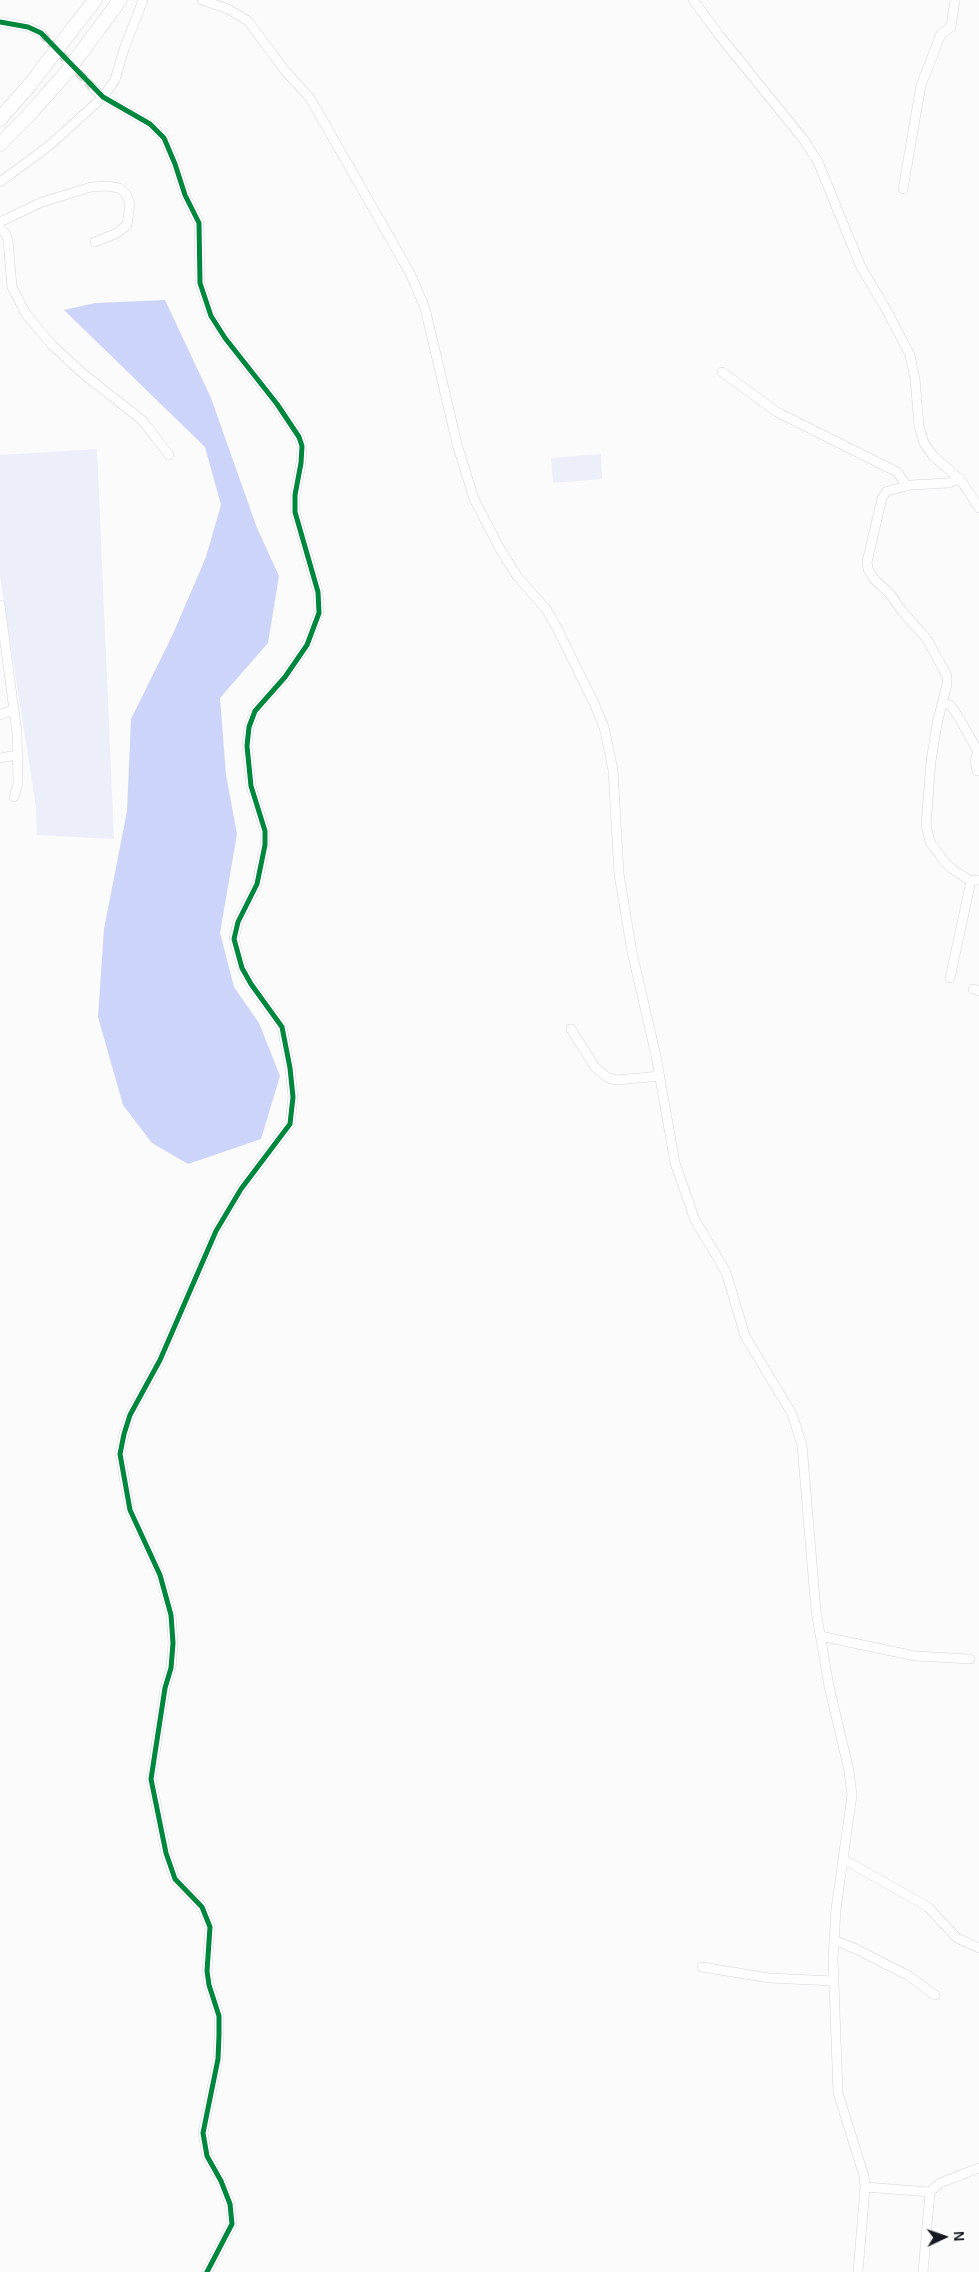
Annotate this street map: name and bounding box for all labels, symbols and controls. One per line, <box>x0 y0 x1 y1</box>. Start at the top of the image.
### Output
north arrow <box>919 2212 969 2262</box>
text: N <box>951 2231 967 2242</box>

